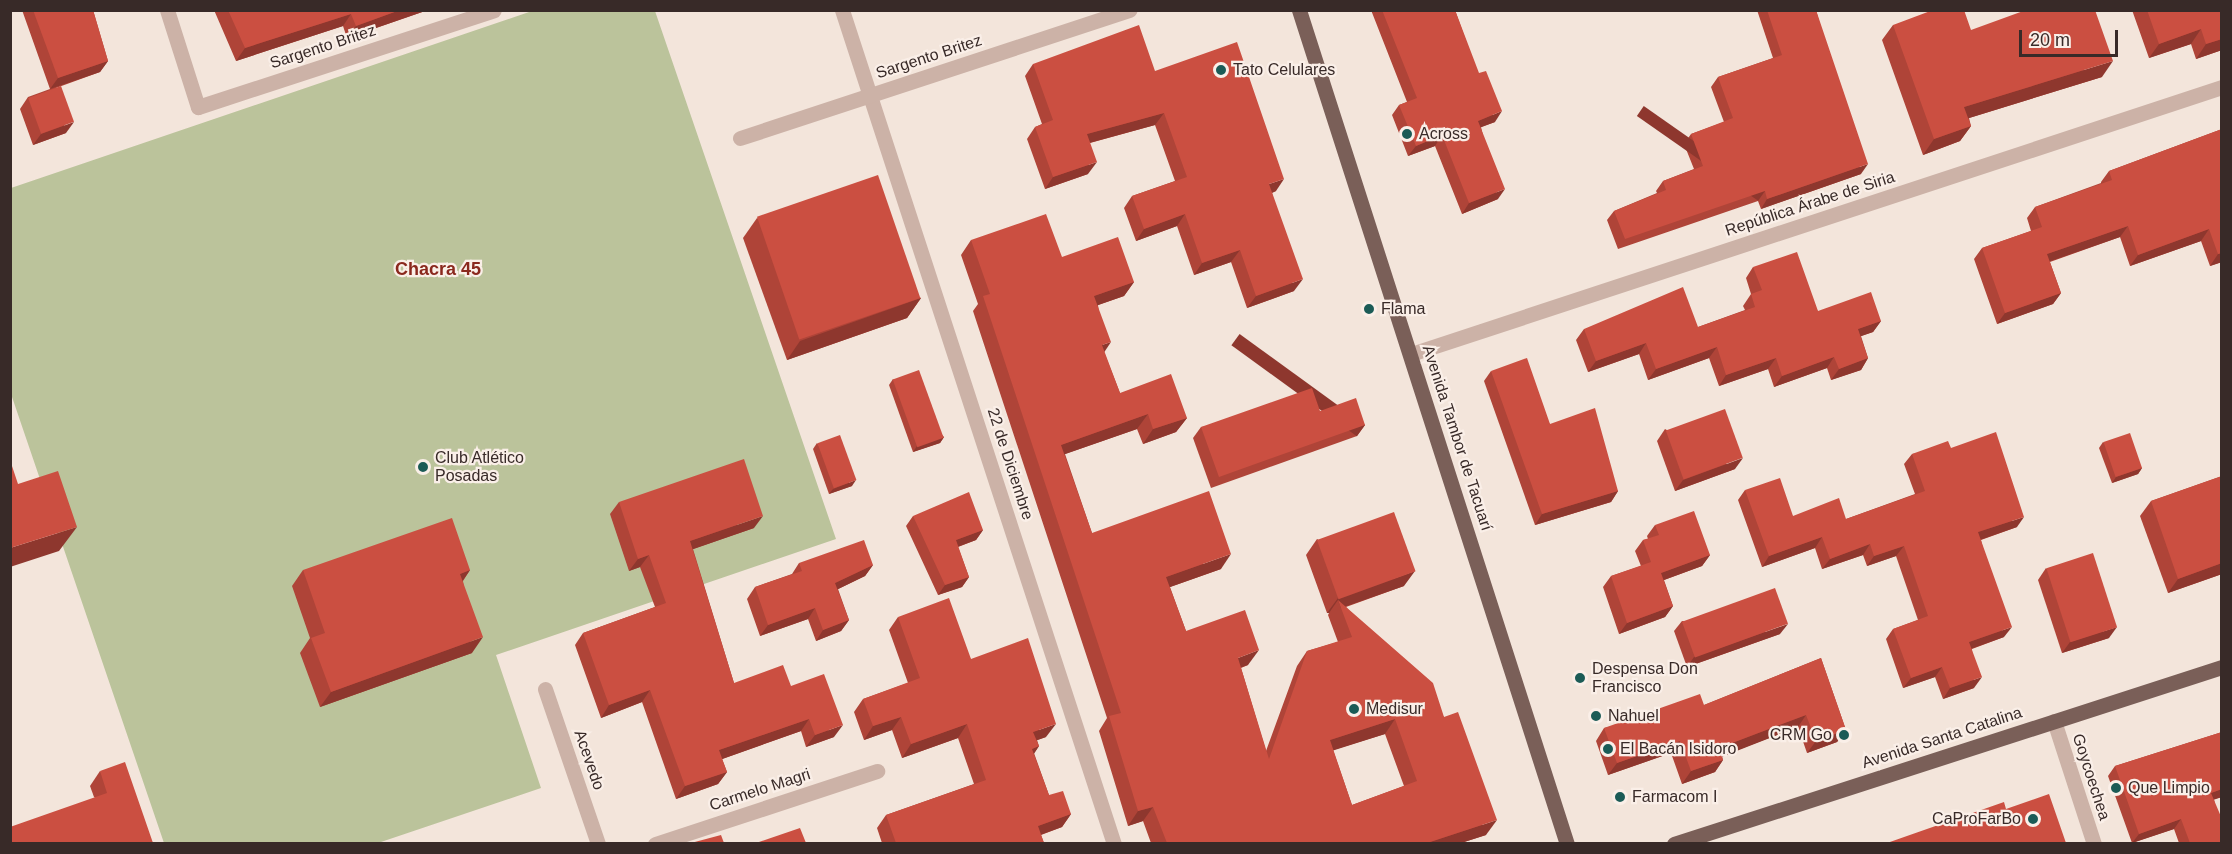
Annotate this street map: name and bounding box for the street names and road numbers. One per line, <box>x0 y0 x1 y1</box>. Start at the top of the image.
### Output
street label: Sargento Britez <box>268 21 378 73</box>
street label: Sargento Britez <box>874 31 984 83</box>
street label: República Árabe de Siria <box>1723 168 1897 240</box>
street label: Avenida Tambor de Tacuarí <box>1418 343 1496 533</box>
street label: 22 de Diciembre <box>983 406 1037 522</box>
street label: Avenida Santa Catalina <box>1860 703 2024 773</box>
street label: Acevedo <box>570 727 608 793</box>
street label: Goycoechea <box>2068 731 2114 823</box>
street label: Carmelo Magri <box>707 765 813 815</box>

